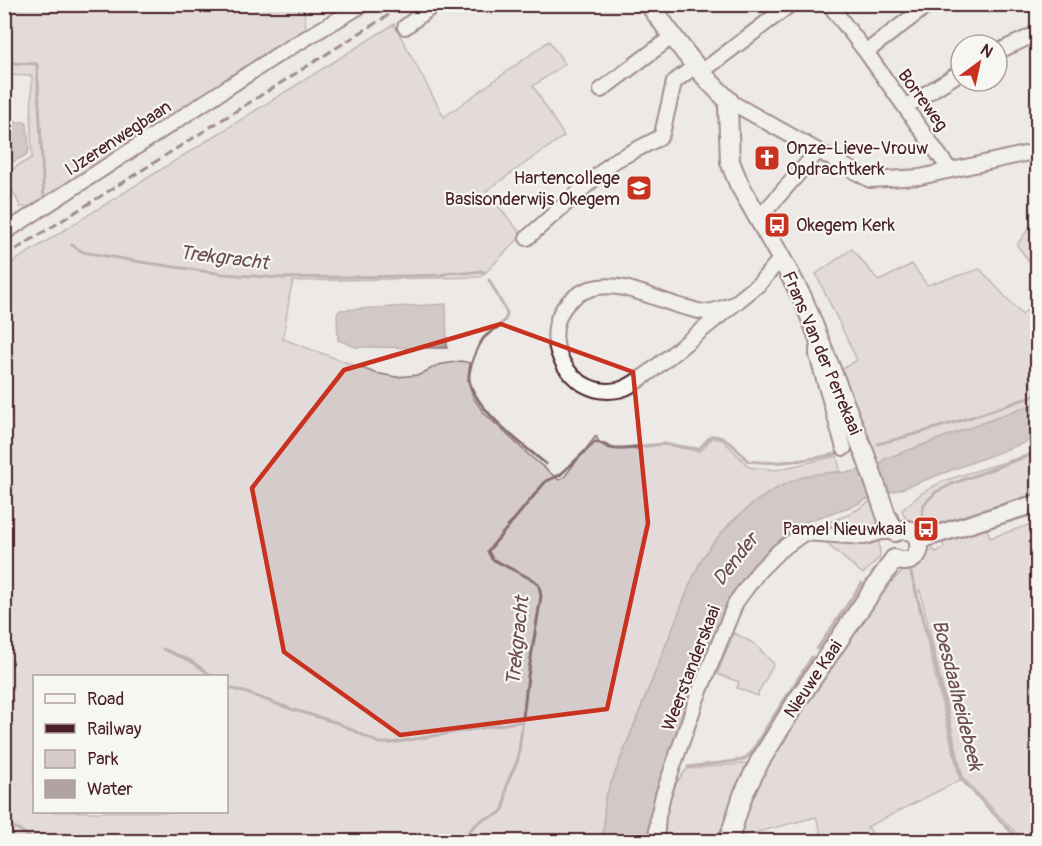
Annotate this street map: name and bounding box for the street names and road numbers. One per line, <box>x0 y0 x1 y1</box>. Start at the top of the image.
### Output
street label: Borreweg <box>892 65 953 136</box>
street label: IJzerenwegbaan <box>61 96 176 181</box>
street label: Frans Van der Perrekaai <box>777 268 866 438</box>
street label: Weerstanderskaai <box>657 602 726 734</box>
street label: Nieuwe Kaai <box>779 636 848 723</box>

